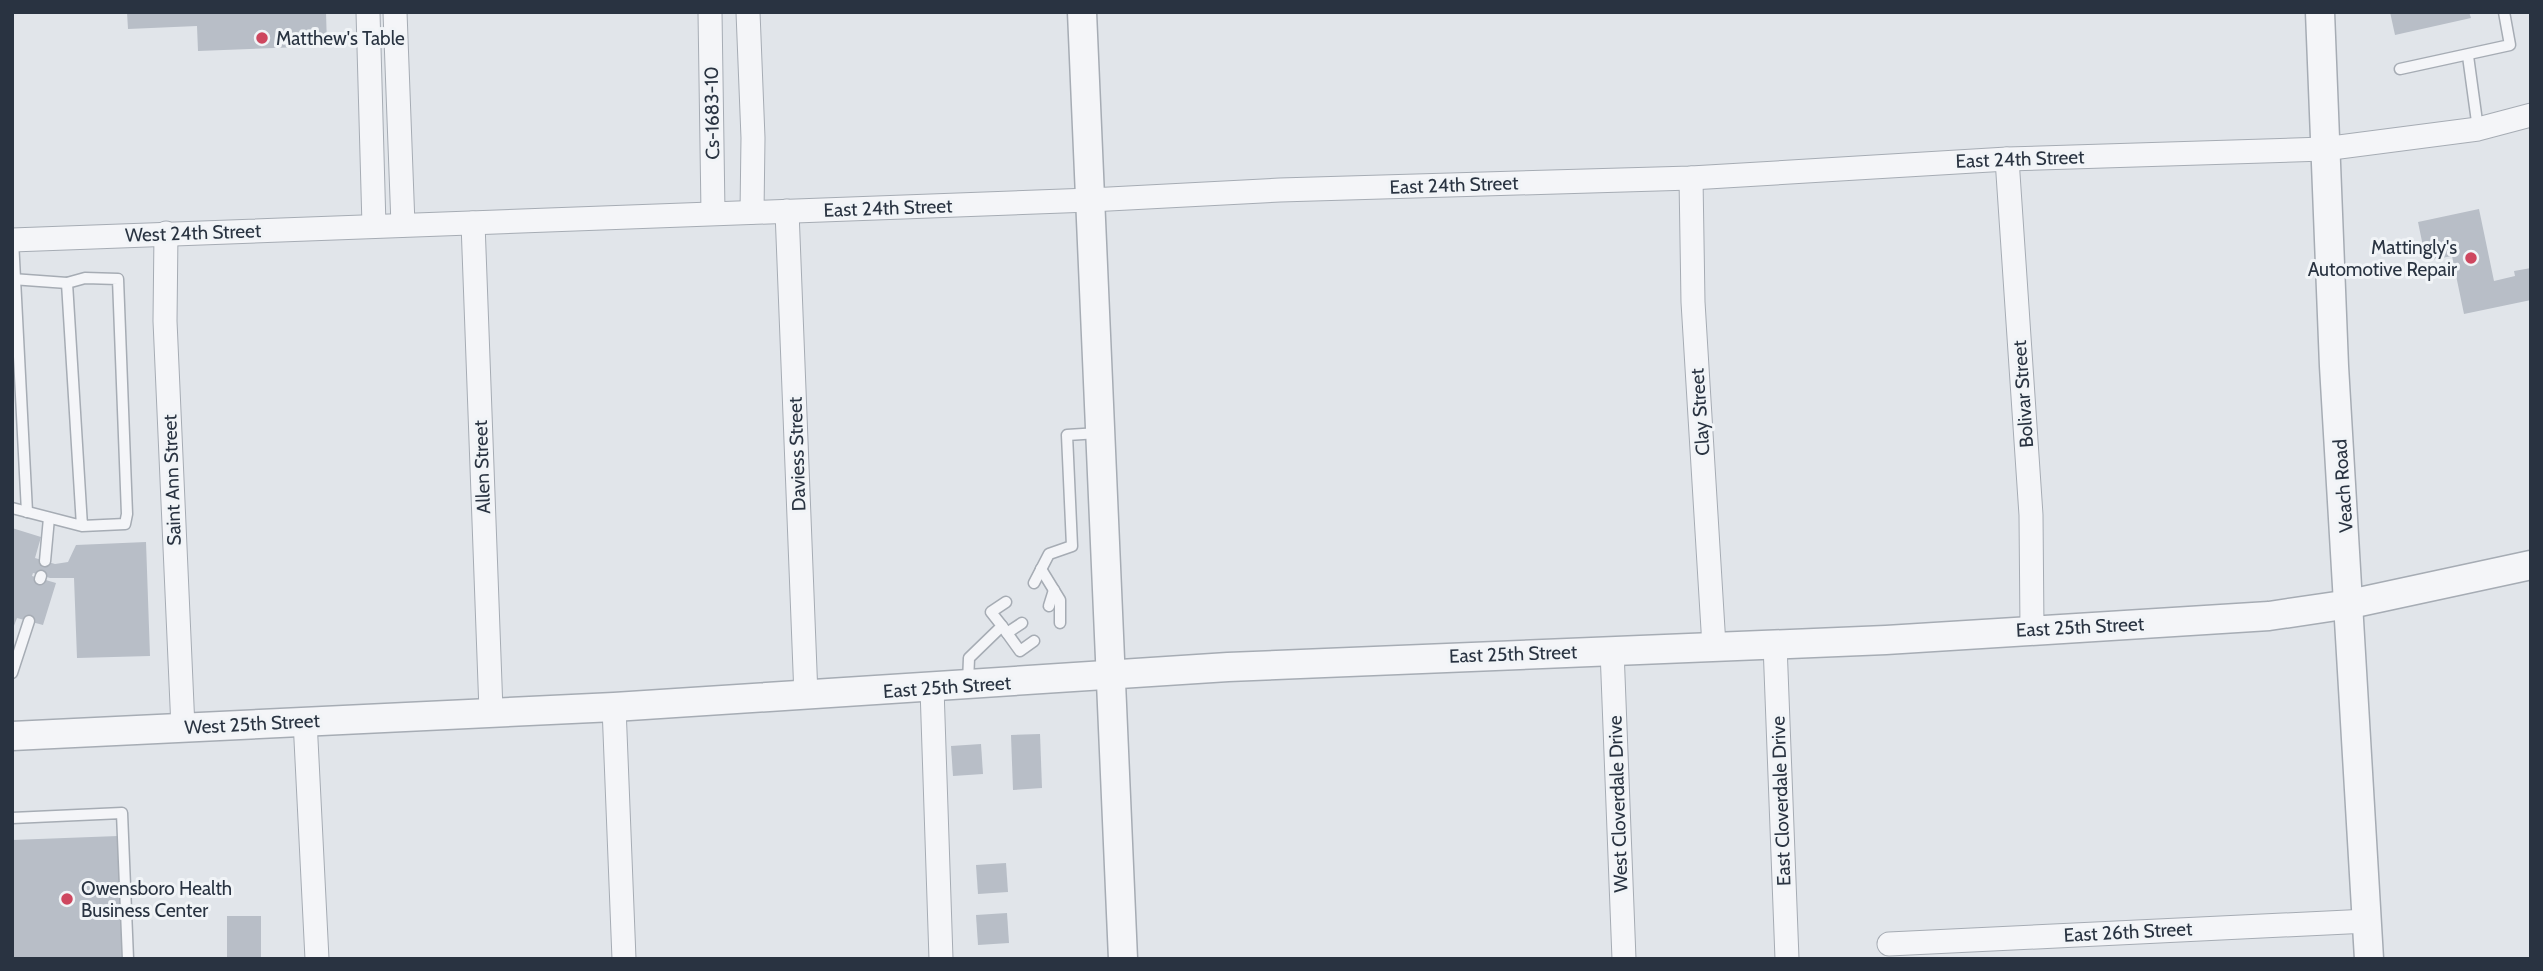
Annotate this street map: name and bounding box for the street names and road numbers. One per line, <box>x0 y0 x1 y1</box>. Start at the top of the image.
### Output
street label: Cs-1683-10 <box>700 66 724 160</box>
street label: East 24th Street <box>1955 145 2085 173</box>
street label: East 24th Street <box>1389 171 1519 199</box>
street label: East 24th Street <box>823 194 953 222</box>
street label: West 24th Street <box>125 219 262 247</box>
street label: Bolivar Street <box>2008 339 2038 449</box>
street label: Clay Street <box>1685 367 1715 457</box>
street label: Daviess Street <box>783 396 810 512</box>
street label: Saint Ann Street <box>158 413 186 546</box>
street label: Allen Street <box>469 419 495 514</box>
street label: Veach Road <box>2328 438 2358 534</box>
street label: East 25th Street <box>2015 612 2145 642</box>
street label: East 25th Street <box>1449 640 1578 668</box>
street label: East 25th Street <box>882 671 1012 703</box>
street label: West 25th Street <box>184 709 321 739</box>
street label: West Cloverdale Drive <box>1603 715 1633 893</box>
street label: East Cloverdale Drive <box>1767 715 1795 886</box>
street label: East 26th Street <box>2063 917 2193 947</box>

